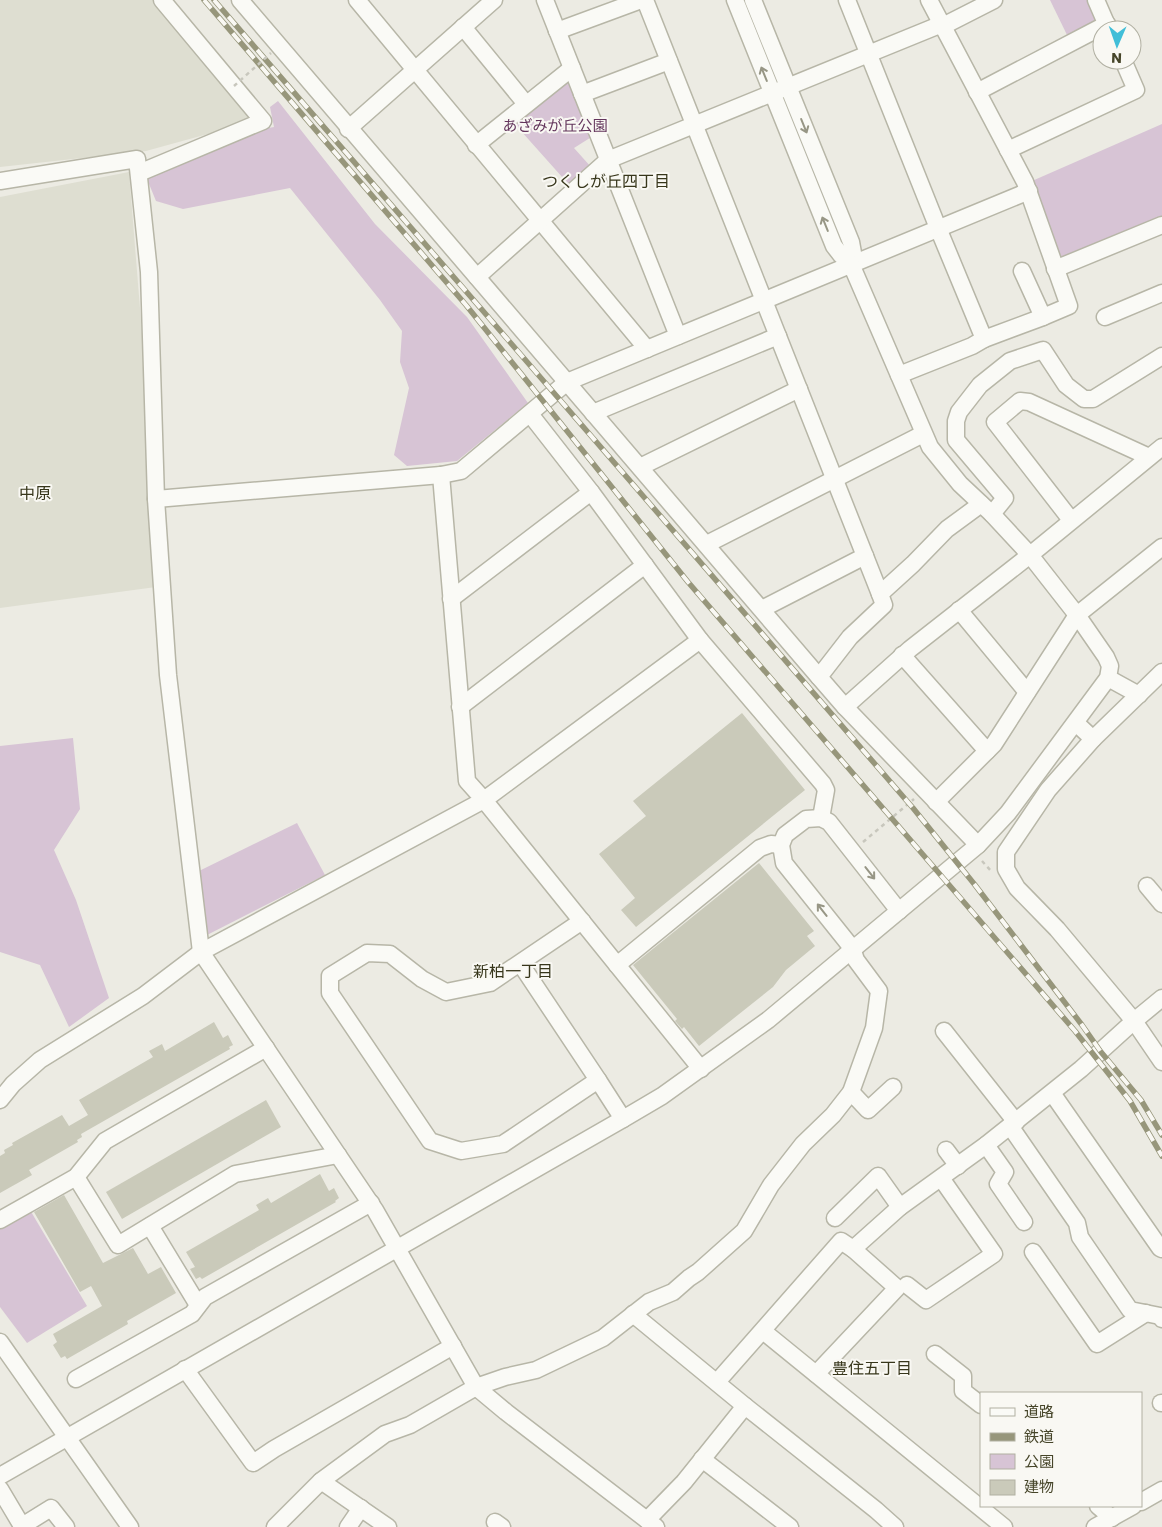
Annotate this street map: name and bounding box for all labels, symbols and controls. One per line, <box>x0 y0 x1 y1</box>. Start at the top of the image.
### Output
north arrow <box>1092 20 1142 70</box>
text: N <box>1111 48 1122 68</box>
one-way arrow <box>758 67 768 82</box>
park label: あざみが丘公園 <box>502 115 608 136</box>
one-way arrow <box>800 118 809 133</box>
district label: つくしが丘四丁目 <box>542 170 670 193</box>
one-way arrow <box>820 217 829 232</box>
district label: 中原 <box>19 482 51 505</box>
one-way arrow <box>864 866 875 879</box>
one-way arrow <box>816 904 827 917</box>
district label: 新柏一丁目 <box>473 960 553 983</box>
district label: 豊住五丁目 <box>832 1357 912 1380</box>
legend <box>980 1392 1142 1507</box>
text: 道路 <box>1024 1401 1054 1422</box>
text: 鉄道 <box>1024 1426 1054 1447</box>
text: 公園 <box>1024 1451 1054 1472</box>
text: 建物 <box>1024 1476 1054 1497</box>

